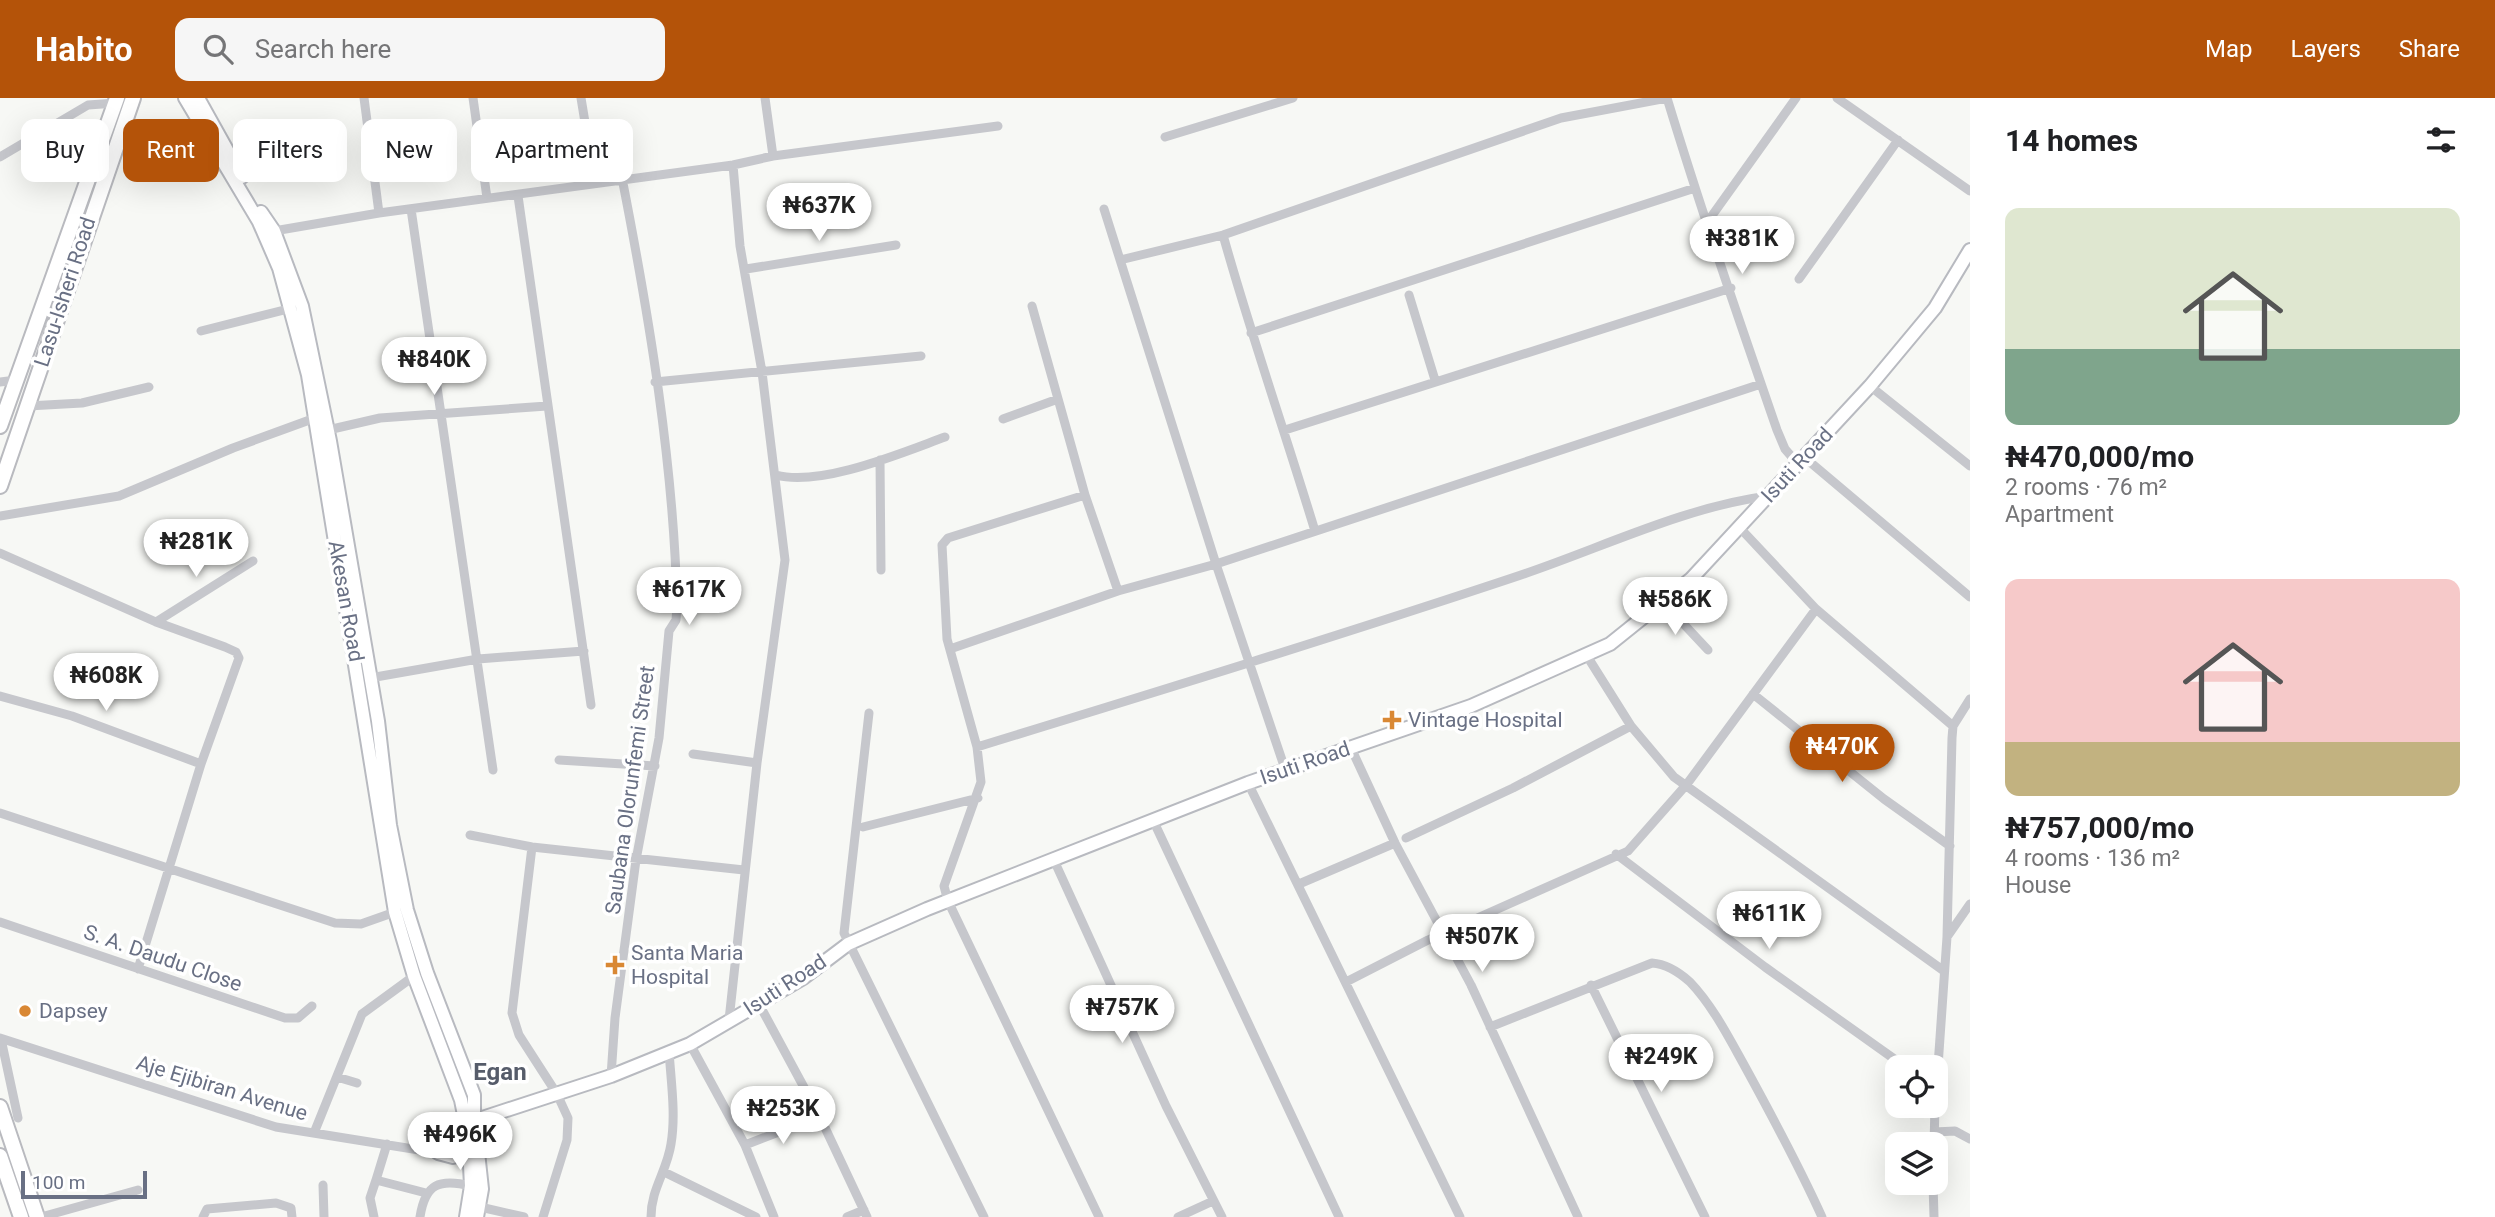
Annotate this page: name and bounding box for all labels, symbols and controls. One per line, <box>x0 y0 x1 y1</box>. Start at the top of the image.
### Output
search box <box>175 18 665 81</box>
text: Habito <box>35 30 133 69</box>
icon: search <box>199 30 237 68</box>
text: Search here <box>255 34 391 64</box>
text: Map <box>2205 35 2253 63</box>
text: Layers <box>2291 35 2361 63</box>
text: Share <box>2399 35 2460 63</box>
chip: Buy <box>21 119 109 182</box>
chip: Rent <box>123 119 219 182</box>
chip: Filters <box>233 119 347 182</box>
chip: New <box>361 119 457 182</box>
chip: Apartment <box>471 119 633 182</box>
icon: filters <box>2422 121 2460 159</box>
text: 14 homes <box>2005 123 2138 158</box>
pin: ₦637K <box>770 184 868 243</box>
text: ₦637K <box>783 192 855 219</box>
street label: Lasu-Isheri Road <box>30 214 100 370</box>
pin: ₦381K <box>1693 216 1791 276</box>
text: ₦381K <box>1706 225 1778 252</box>
icon: home <box>2170 253 2296 379</box>
pin: ₦840K <box>385 338 483 397</box>
text: ₦840K <box>398 346 470 373</box>
street label: Isuti Road <box>1756 423 1838 507</box>
text: ₦470,000/mo <box>2005 439 2194 474</box>
text: 2 rooms · 76 m² <box>2005 474 2167 501</box>
text: Apartment <box>2005 501 2114 528</box>
pin: ₦281K <box>147 519 245 579</box>
text: ₦281K <box>160 528 232 555</box>
street label: Akesan Road <box>324 539 368 663</box>
pin: ₦617K <box>640 568 738 627</box>
text: ₦617K <box>653 576 725 603</box>
pin: ₦586K <box>1626 578 1724 637</box>
text: ₦586K <box>1639 586 1711 613</box>
icon: home <box>2170 624 2296 750</box>
pin: ₦608K <box>57 654 155 713</box>
text: ₦608K <box>70 662 142 689</box>
street label: Saubana Olorunfemi Street <box>601 664 659 916</box>
place label: Vintage Hospital <box>1408 708 1563 732</box>
marker: Vintage Hospital <box>1382 710 1402 730</box>
pin: ₦470K <box>1793 724 1891 784</box>
text: ₦470K <box>1806 733 1878 760</box>
street label: Isuti Road <box>1257 736 1353 790</box>
text: ₦757,000/mo <box>2005 810 2194 845</box>
text: 4 rooms · 136 m² <box>2005 845 2180 872</box>
text: House <box>2005 872 2071 899</box>
pin: ₦611K <box>1720 892 1818 951</box>
text: ₦611K <box>1733 900 1805 927</box>
pin: ₦507K <box>1433 914 1531 974</box>
street label: S. A. Daudu Close <box>81 920 245 996</box>
text: ₦507K <box>1446 923 1518 950</box>
place label: Santa Maria Hospital <box>631 941 743 989</box>
street label: Isuti Road <box>739 949 831 1021</box>
marker: Santa Maria Hospital <box>605 955 625 975</box>
pin: ₦757K <box>1073 986 1171 1045</box>
text: ₦757K <box>1086 994 1158 1021</box>
place label: Dapsey <box>39 999 108 1023</box>
marker: Dapsey <box>17 1003 33 1019</box>
pin: ₦249K <box>1612 1034 1710 1094</box>
text: ₦249K <box>1625 1043 1697 1070</box>
street label: Aje Ejibiran Avenue <box>134 1051 310 1125</box>
map controls <box>1885 1055 1948 1195</box>
button: locate <box>1885 1055 1948 1118</box>
district label: Egan <box>473 1058 527 1086</box>
pin: ₦253K <box>734 1086 832 1146</box>
text: ₦253K <box>747 1095 819 1122</box>
pin: ₦496K <box>411 1112 509 1172</box>
text: ₦496K <box>424 1121 496 1148</box>
button: layers <box>1885 1132 1948 1195</box>
scale bar <box>21 1168 147 1200</box>
text: 100 m <box>32 1171 85 1194</box>

